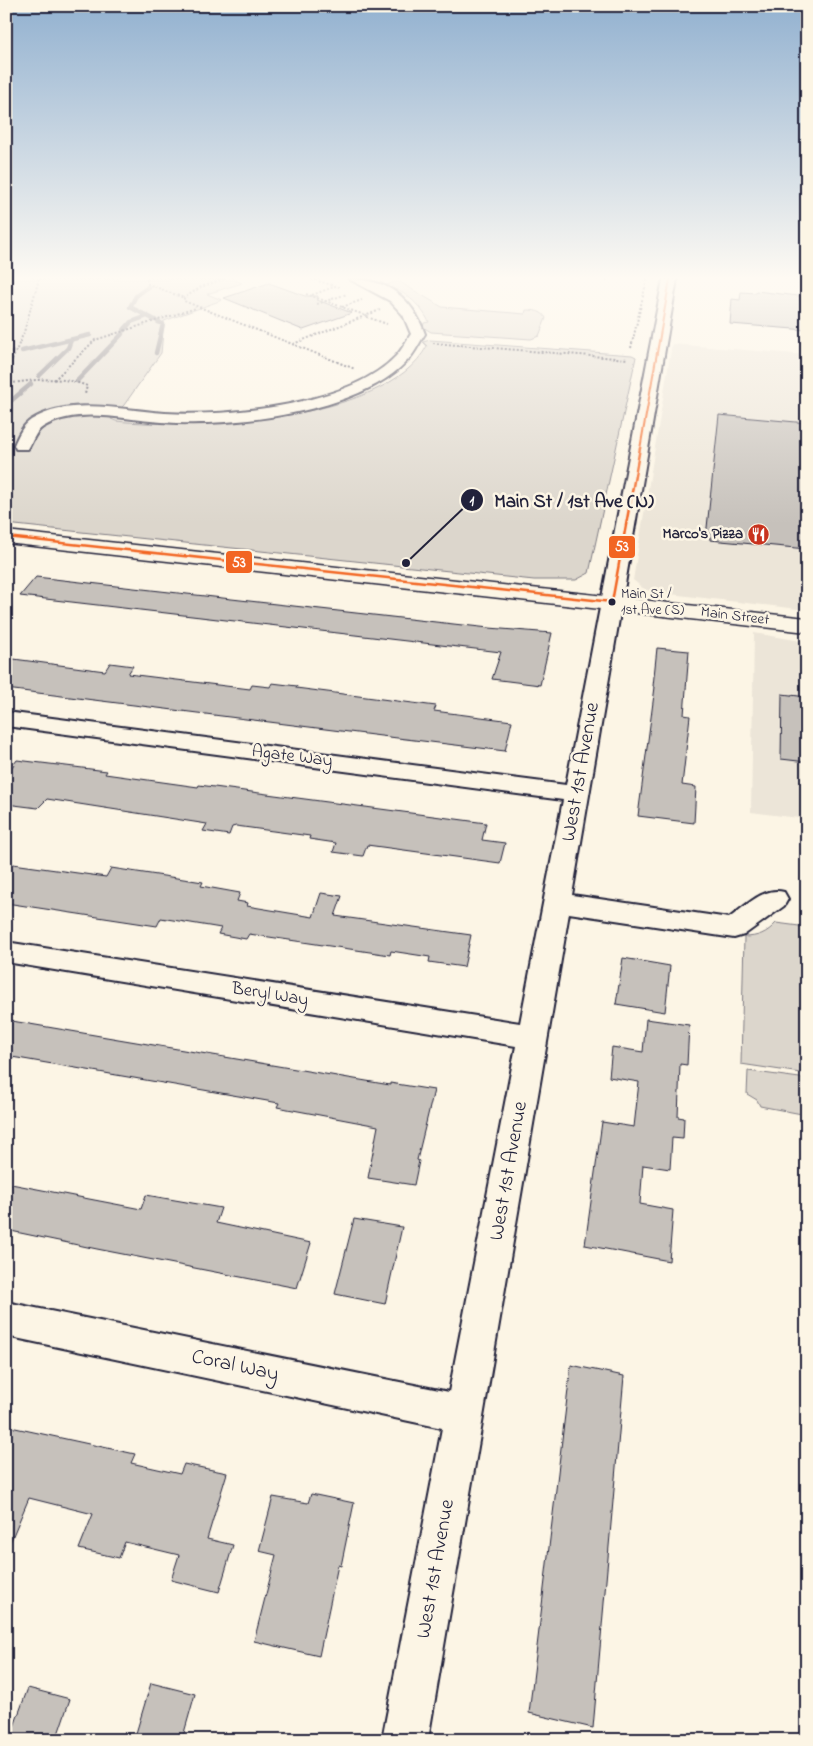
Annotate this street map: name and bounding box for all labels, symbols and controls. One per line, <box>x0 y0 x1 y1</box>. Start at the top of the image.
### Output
callout: Main St / 1st Ave (N) <box>459 483 663 517</box>
text: Main St / 1st Ave (N) <box>494 489 654 516</box>
text: 1 <box>470 490 475 512</box>
restaurant icon: Marco's Pizza <box>747 522 771 546</box>
place label: Marco's Pizza <box>663 523 743 545</box>
line badge: 53 <box>608 535 636 559</box>
text: 53 <box>615 537 629 558</box>
line badge: 53 <box>225 550 253 574</box>
text: 53 <box>232 553 246 574</box>
place label: Main St / 1st Ave (S) <box>621 584 684 621</box>
marker: Main St / 1st Ave (S) <box>607 597 617 607</box>
street label: Main Street <box>699 601 771 631</box>
street label: West 1st Avenue <box>554 699 608 844</box>
street label: Agate Way <box>250 739 334 776</box>
street label: Beryl Way <box>229 976 310 1014</box>
street label: West 1st Avenue <box>482 1098 536 1243</box>
street label: Coral Way <box>188 1342 281 1392</box>
street label: West 1st Avenue <box>409 1496 463 1641</box>

